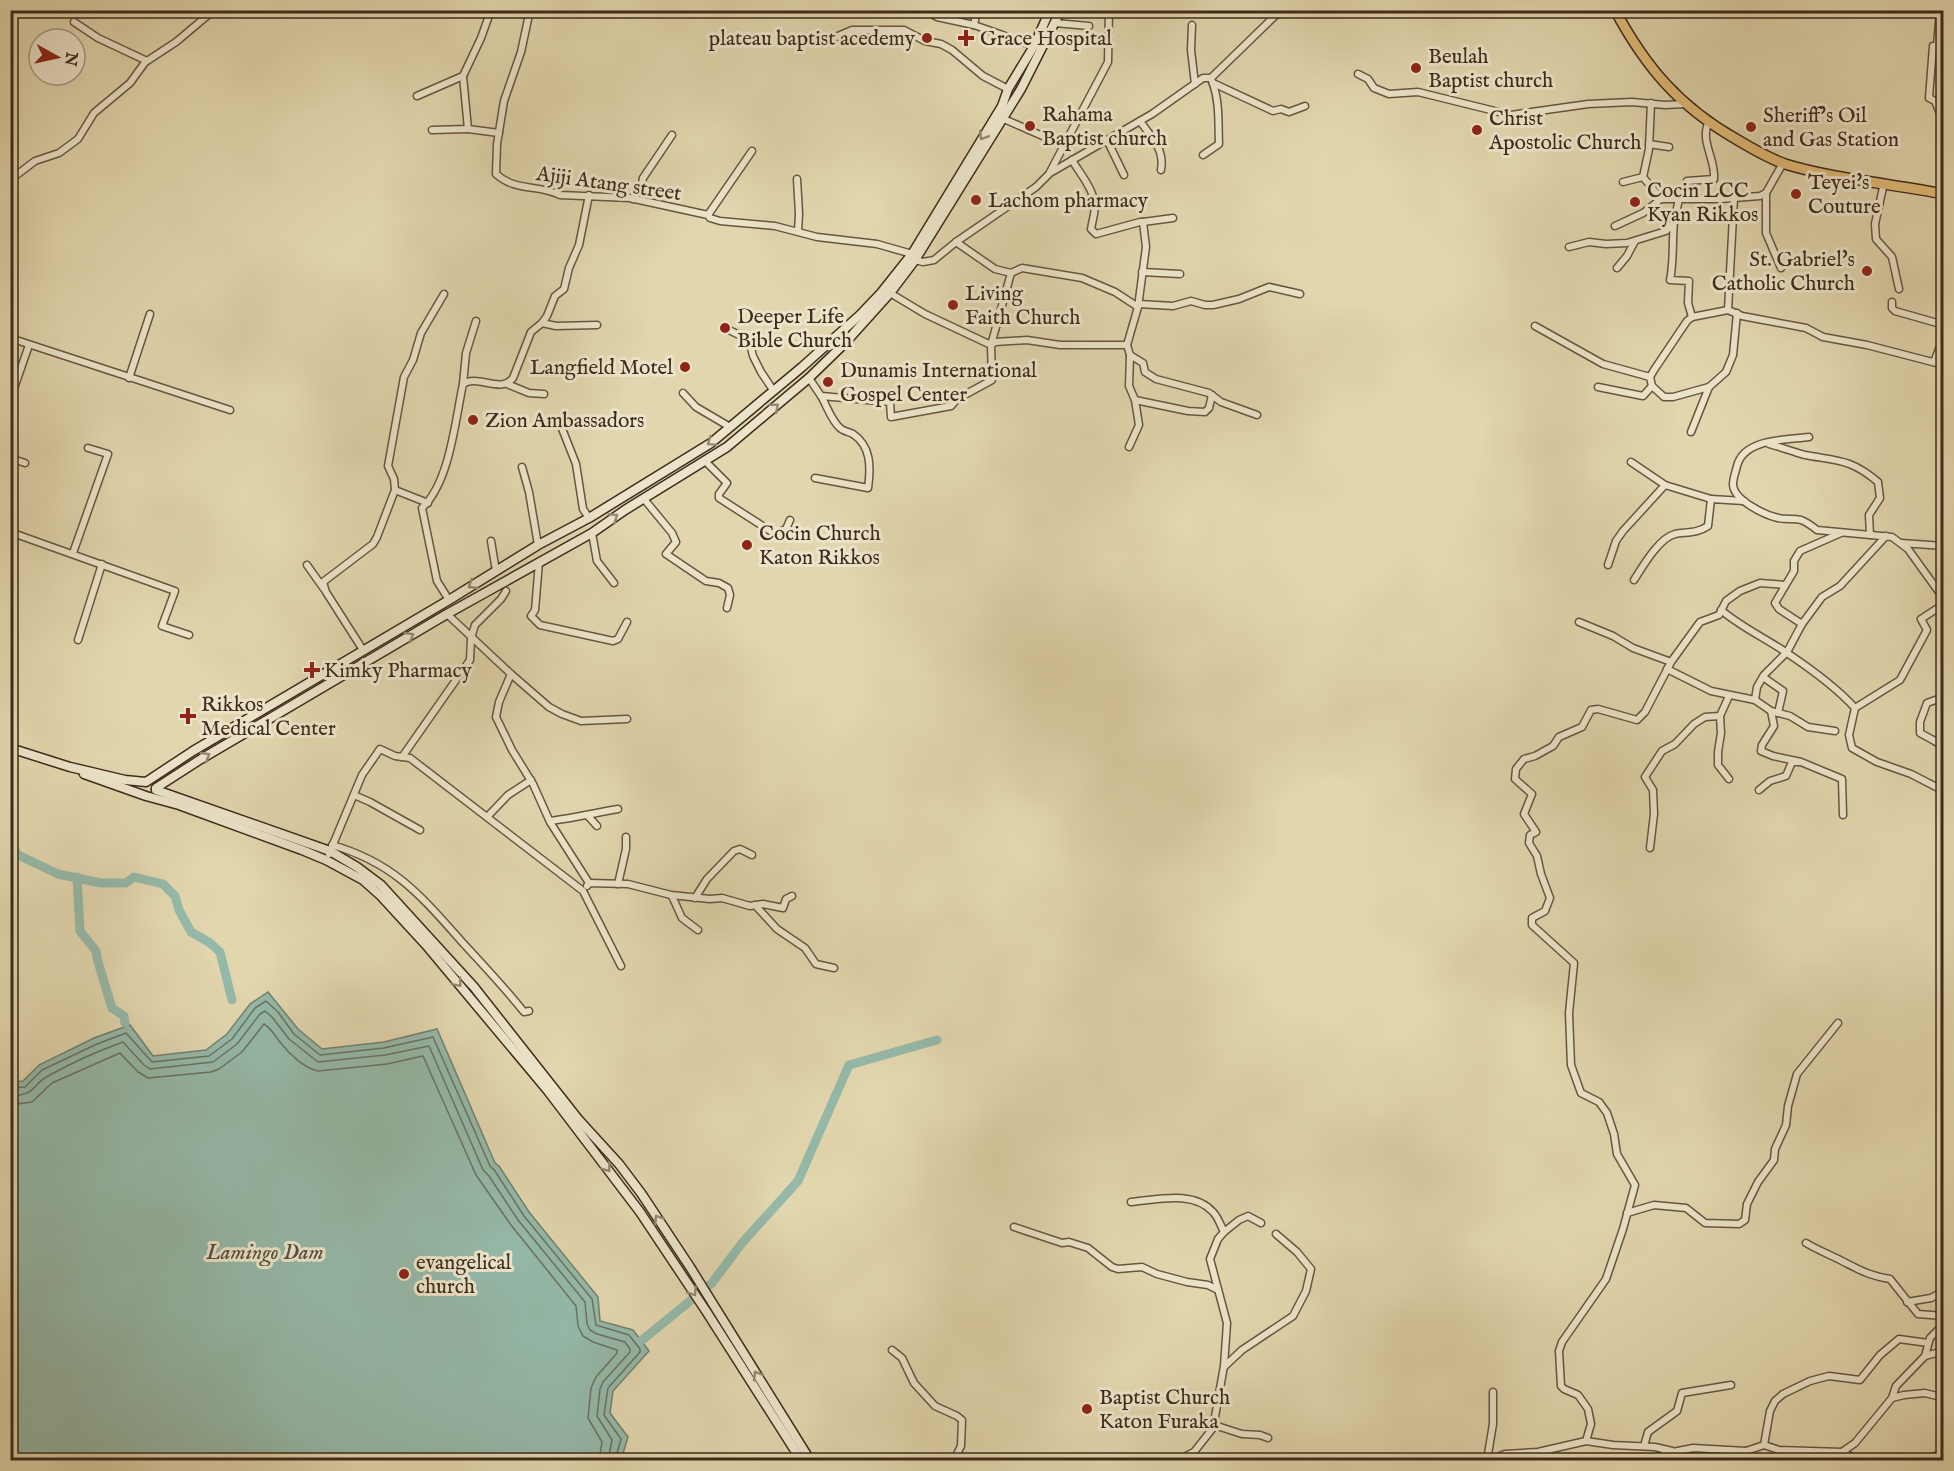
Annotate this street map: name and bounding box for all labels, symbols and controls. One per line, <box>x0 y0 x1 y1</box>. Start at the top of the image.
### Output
place label: plateau baptist acedemy <box>709 26 916 53</box>
place label: Grace Hospital <box>980 26 1112 53</box>
north arrow <box>27 27 87 87</box>
marker: Grace Hospital <box>957 29 975 47</box>
marker: plateau baptist acedemy <box>920 31 934 45</box>
place label: Beulah Baptist church <box>1428 44 1553 95</box>
text: N <box>59 50 81 67</box>
marker: Beulah Baptist church <box>1409 61 1423 75</box>
place label: Rahama Baptist church <box>1042 102 1167 153</box>
place label: Sheriff's Oil and Gas Station <box>1763 103 1899 154</box>
place label: Christ Apostolic Church <box>1488 106 1641 157</box>
marker: Rahama Baptist church <box>1023 119 1037 133</box>
marker: Sheriff's Oil and Gas Station <box>1744 120 1758 134</box>
marker: Christ Apostolic Church <box>1470 123 1484 137</box>
one-way arrow <box>979 129 990 140</box>
street label: Ajiji Atang street <box>533 161 683 208</box>
place label: Teyei's Couture <box>1808 170 1881 221</box>
place label: Cocin LCC Kyan Rikkos <box>1647 178 1758 229</box>
marker: Teyei's Couture <box>1789 187 1803 201</box>
place label: Lachom pharmacy <box>988 188 1149 215</box>
marker: Lachom pharmacy <box>969 193 983 207</box>
marker: Cocin LCC Kyan Rikkos <box>1628 195 1642 209</box>
place label: St. Gabriel's Catholic Church <box>1712 247 1855 298</box>
marker: St. Gabriel's Catholic Church <box>1860 264 1874 278</box>
place label: Living Faith Church <box>965 281 1080 332</box>
marker: Living Faith Church <box>946 298 960 312</box>
place label: Deeper Life Bible Church <box>737 304 852 355</box>
marker: Deeper Life Bible Church <box>718 321 732 335</box>
place label: Langfield Motel <box>530 355 673 382</box>
place label: Dunamis International Gospel Center <box>840 358 1037 409</box>
marker: Langfield Motel <box>678 360 692 374</box>
marker: Dunamis International Gospel Center <box>821 375 835 389</box>
one-way arrow <box>768 403 779 414</box>
place label: Zion Ambassadors <box>485 408 644 435</box>
marker: Zion Ambassadors <box>466 413 480 427</box>
one-way arrow <box>707 435 718 446</box>
one-way arrow <box>608 513 619 524</box>
place label: Cocin Church Katon Rikkos <box>759 521 881 572</box>
marker: Cocin Church Katon Rikkos <box>740 538 754 552</box>
one-way arrow <box>468 578 478 590</box>
one-way arrow <box>404 632 414 643</box>
place label: Kimky Pharmacy <box>324 658 473 685</box>
marker: Kimky Pharmacy <box>305 663 319 677</box>
place label: Rikkos Medical Center <box>201 692 336 743</box>
marker: Rikkos Medical Center <box>179 707 197 725</box>
one-way arrow <box>199 752 210 764</box>
one-way arrow <box>451 976 462 987</box>
one-way arrow <box>599 1161 610 1172</box>
one-way arrow <box>654 1214 665 1225</box>
water label: Lamingo Dam <box>205 1239 324 1267</box>
place label: evangelical church <box>416 1250 512 1301</box>
marker: evangelical church <box>397 1267 411 1281</box>
one-way arrow <box>686 1285 697 1296</box>
one-way arrow <box>753 1371 764 1381</box>
place label: Baptist Church Katon Furaka <box>1099 1385 1230 1436</box>
marker: Baptist Church Katon Furaka <box>1080 1402 1094 1416</box>

